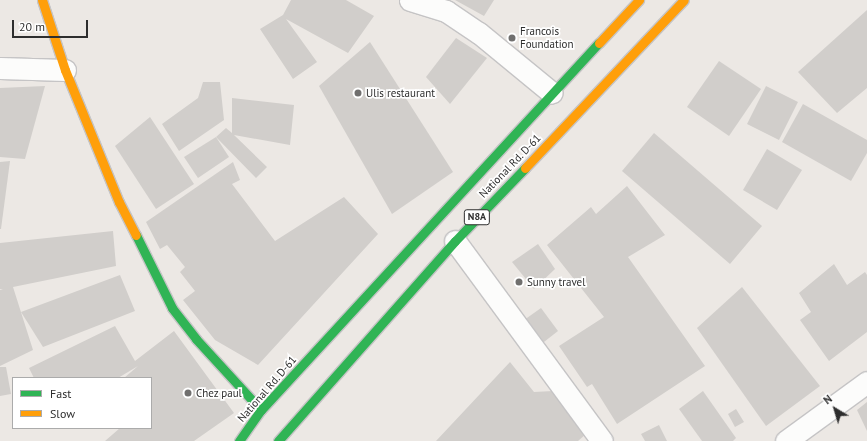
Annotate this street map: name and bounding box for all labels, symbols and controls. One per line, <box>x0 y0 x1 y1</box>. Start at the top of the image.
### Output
scale bar <box>14 12 90 38</box>
text: 20 m <box>19 19 45 34</box>
place label: Francois Foundation <box>520 25 573 51</box>
marker: Francois Foundation <box>507 33 517 43</box>
place label: Ulis restaurant <box>366 86 435 100</box>
marker: Ulis restaurant <box>353 88 363 98</box>
street label: National Rd. D-61 <box>476 131 544 201</box>
road number: N8A <box>463 209 491 225</box>
place label: Sunny travel <box>527 275 586 289</box>
marker: Sunny travel <box>514 277 524 287</box>
street label: National Rd. D-61 <box>234 353 300 425</box>
legend <box>12 377 152 429</box>
text: Fast <box>50 386 71 401</box>
place label: Chez paul <box>196 386 242 400</box>
marker: Chez paul <box>183 388 193 398</box>
north arrow <box>815 389 855 429</box>
text: N <box>820 392 835 407</box>
text: Slow <box>50 406 75 421</box>

